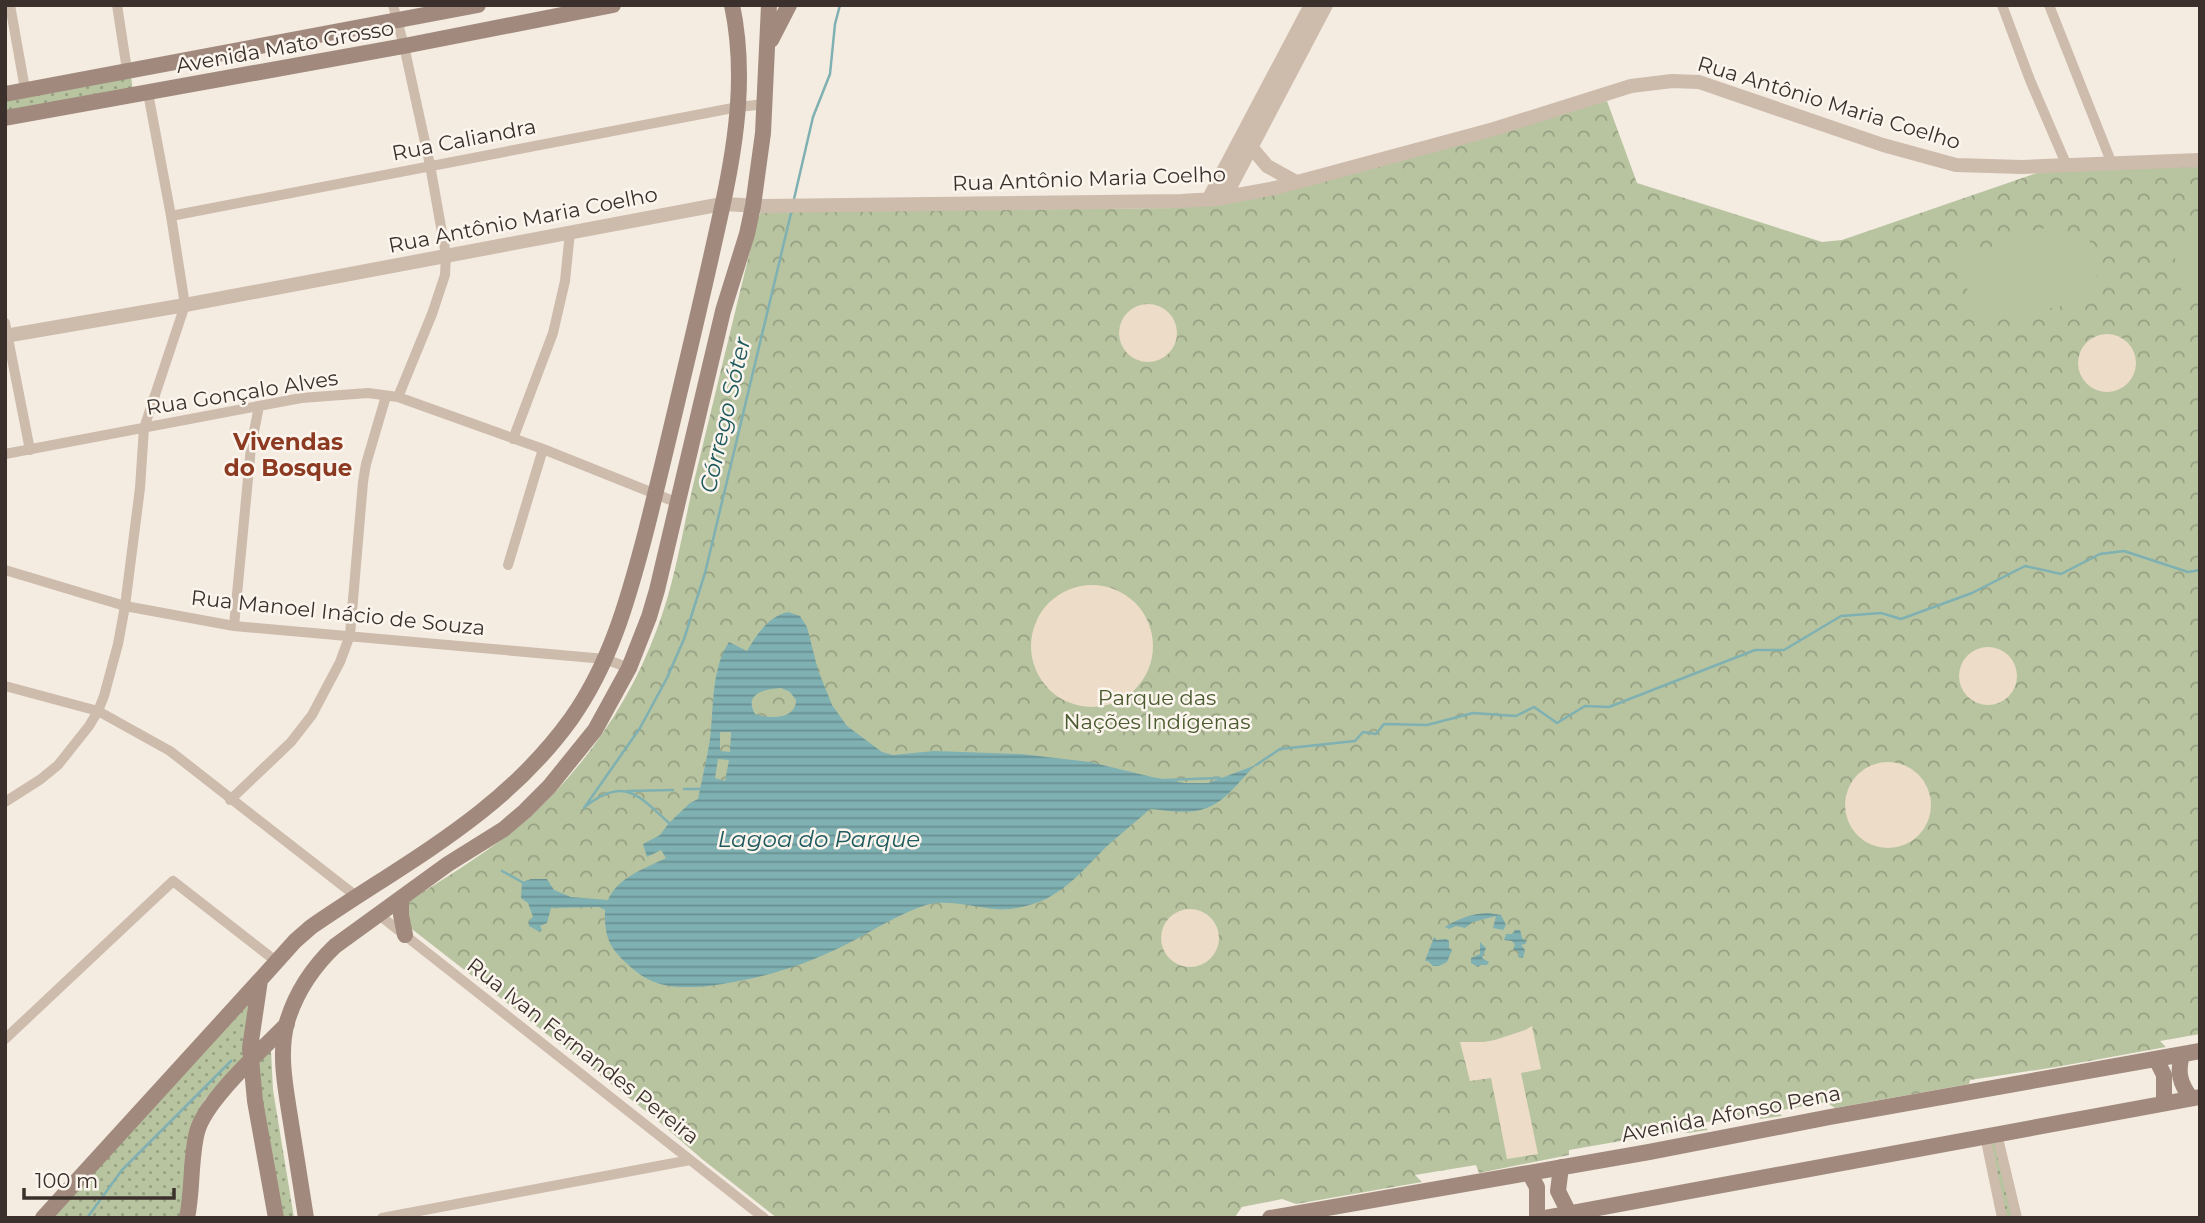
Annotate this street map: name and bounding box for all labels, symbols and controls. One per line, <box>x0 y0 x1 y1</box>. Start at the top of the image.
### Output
street label: Avenida Mato Grosso <box>174 15 396 78</box>
street label: Rua Antônio Maria Coelho <box>1695 51 1964 154</box>
street label: Rua Caliandra <box>390 113 538 166</box>
street label: Rua Antônio Maria Coelho <box>952 161 1226 196</box>
street label: Rua Antônio Maria Coelho <box>386 181 660 258</box>
water label: Córrego Sóter <box>693 334 757 496</box>
street label: Rua Gonçalo Alves <box>144 365 340 420</box>
district label: Vivendas do Bosque <box>224 428 352 482</box>
street label: Rua Manoel Inácio de Souza <box>190 585 486 640</box>
park label: Parque das Nações Indígenas <box>1063 685 1251 734</box>
water label: Lagoa do Parque <box>718 825 920 853</box>
street label: Rua Ivan Fernandes Pereira <box>462 952 704 1149</box>
street label: Avenida Afonso Pena <box>1619 1080 1843 1147</box>
scale bar <box>24 1156 175 1200</box>
text: 100 m <box>35 1168 98 1193</box>

